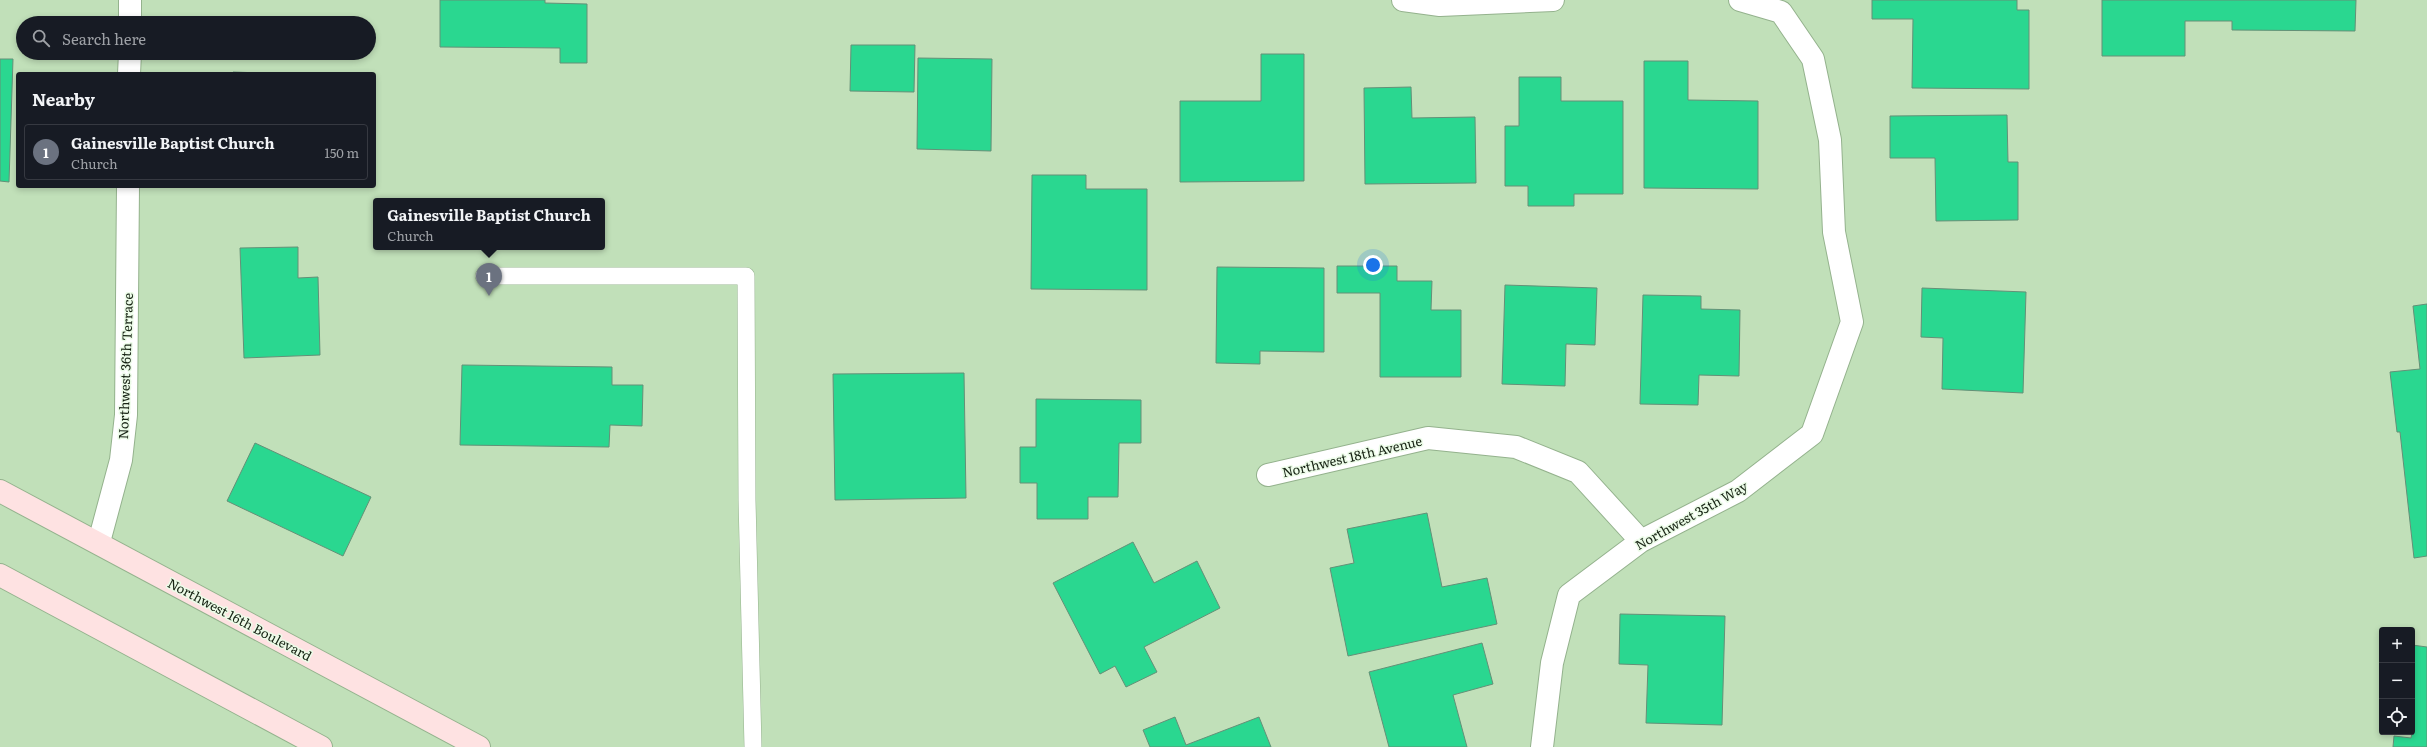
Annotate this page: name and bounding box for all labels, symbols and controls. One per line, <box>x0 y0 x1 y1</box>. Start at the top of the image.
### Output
search box <box>16 16 376 60</box>
icon: search <box>30 27 52 49</box>
text: Search here <box>62 27 146 50</box>
text: Nearby <box>32 86 95 111</box>
text: Gainesville Baptist Church <box>71 131 275 154</box>
text: 1 <box>43 143 49 162</box>
text: 150 m <box>324 143 359 162</box>
text: Church <box>71 154 118 173</box>
popup <box>373 198 605 250</box>
text: Gainesville Baptist Church <box>387 203 591 226</box>
text: Church <box>387 226 434 245</box>
your location <box>1363 255 1383 275</box>
pin: 1 <box>476 263 502 296</box>
street label: Northwest 36th Terrace <box>113 292 137 440</box>
street label: Northwest 18th Avenue <box>1280 431 1424 481</box>
street label: Northwest 35th Way <box>1631 476 1751 554</box>
street label: Northwest 16th Boulevard <box>165 573 315 665</box>
map controls <box>2379 627 2415 735</box>
button: + <box>2379 627 2415 663</box>
button: − <box>2379 663 2415 699</box>
button: locate <box>2379 699 2415 735</box>

